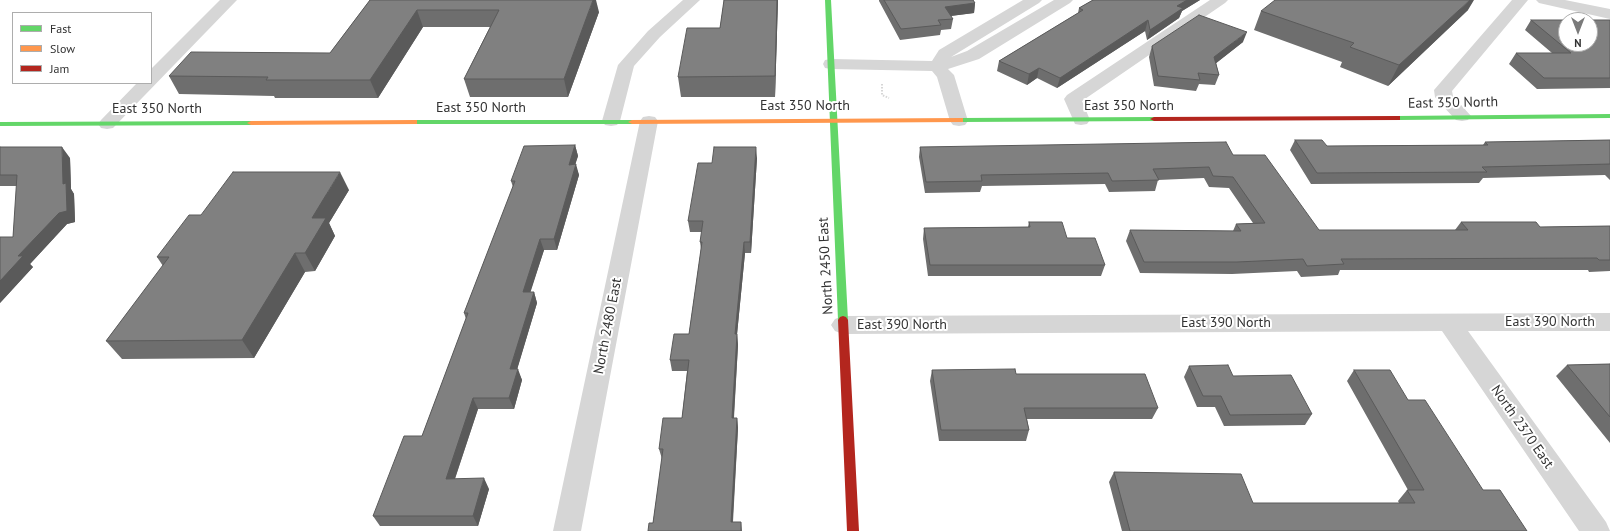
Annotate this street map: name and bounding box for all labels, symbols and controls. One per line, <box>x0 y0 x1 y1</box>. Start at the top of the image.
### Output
legend <box>12 12 152 84</box>
north arrow <box>1558 12 1598 52</box>
text: Fast <box>50 21 71 36</box>
text: N <box>1574 36 1582 50</box>
text: Slow <box>50 41 75 56</box>
text: Jam <box>50 61 69 76</box>
street label: East 350 North <box>1408 94 1498 112</box>
street label: East 350 North <box>760 98 850 114</box>
street label: East 350 North <box>1084 98 1174 114</box>
street label: East 350 North <box>436 100 526 116</box>
street label: East 350 North <box>112 101 202 117</box>
street label: North 2450 East <box>815 217 837 315</box>
street label: North 2480 East <box>590 276 626 376</box>
street label: East 390 North <box>1505 314 1595 330</box>
street label: East 390 North <box>1181 315 1271 331</box>
street label: East 390 North <box>857 317 947 333</box>
street label: North 2370 East <box>1487 382 1557 472</box>

